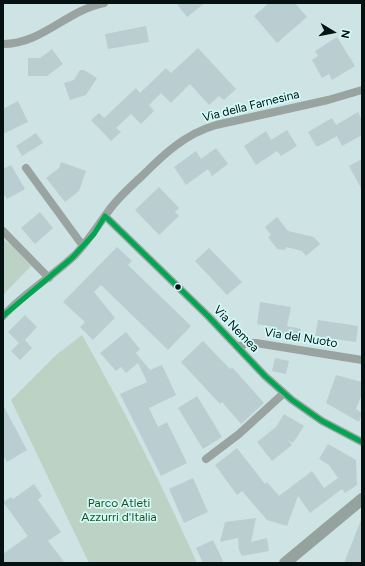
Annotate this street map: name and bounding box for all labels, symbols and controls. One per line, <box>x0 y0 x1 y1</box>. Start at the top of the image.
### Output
north arrow <box>313 12 353 52</box>
text: N <box>338 29 352 39</box>
street label: Via della Farnesina <box>201 87 301 125</box>
unlabelled marker <box>173 282 183 292</box>
street label: Via Nemea <box>210 303 262 355</box>
street label: Via del Nuoto <box>263 325 339 351</box>
park label: Parco Atleti Azzurri d'Italia <box>81 496 157 524</box>

